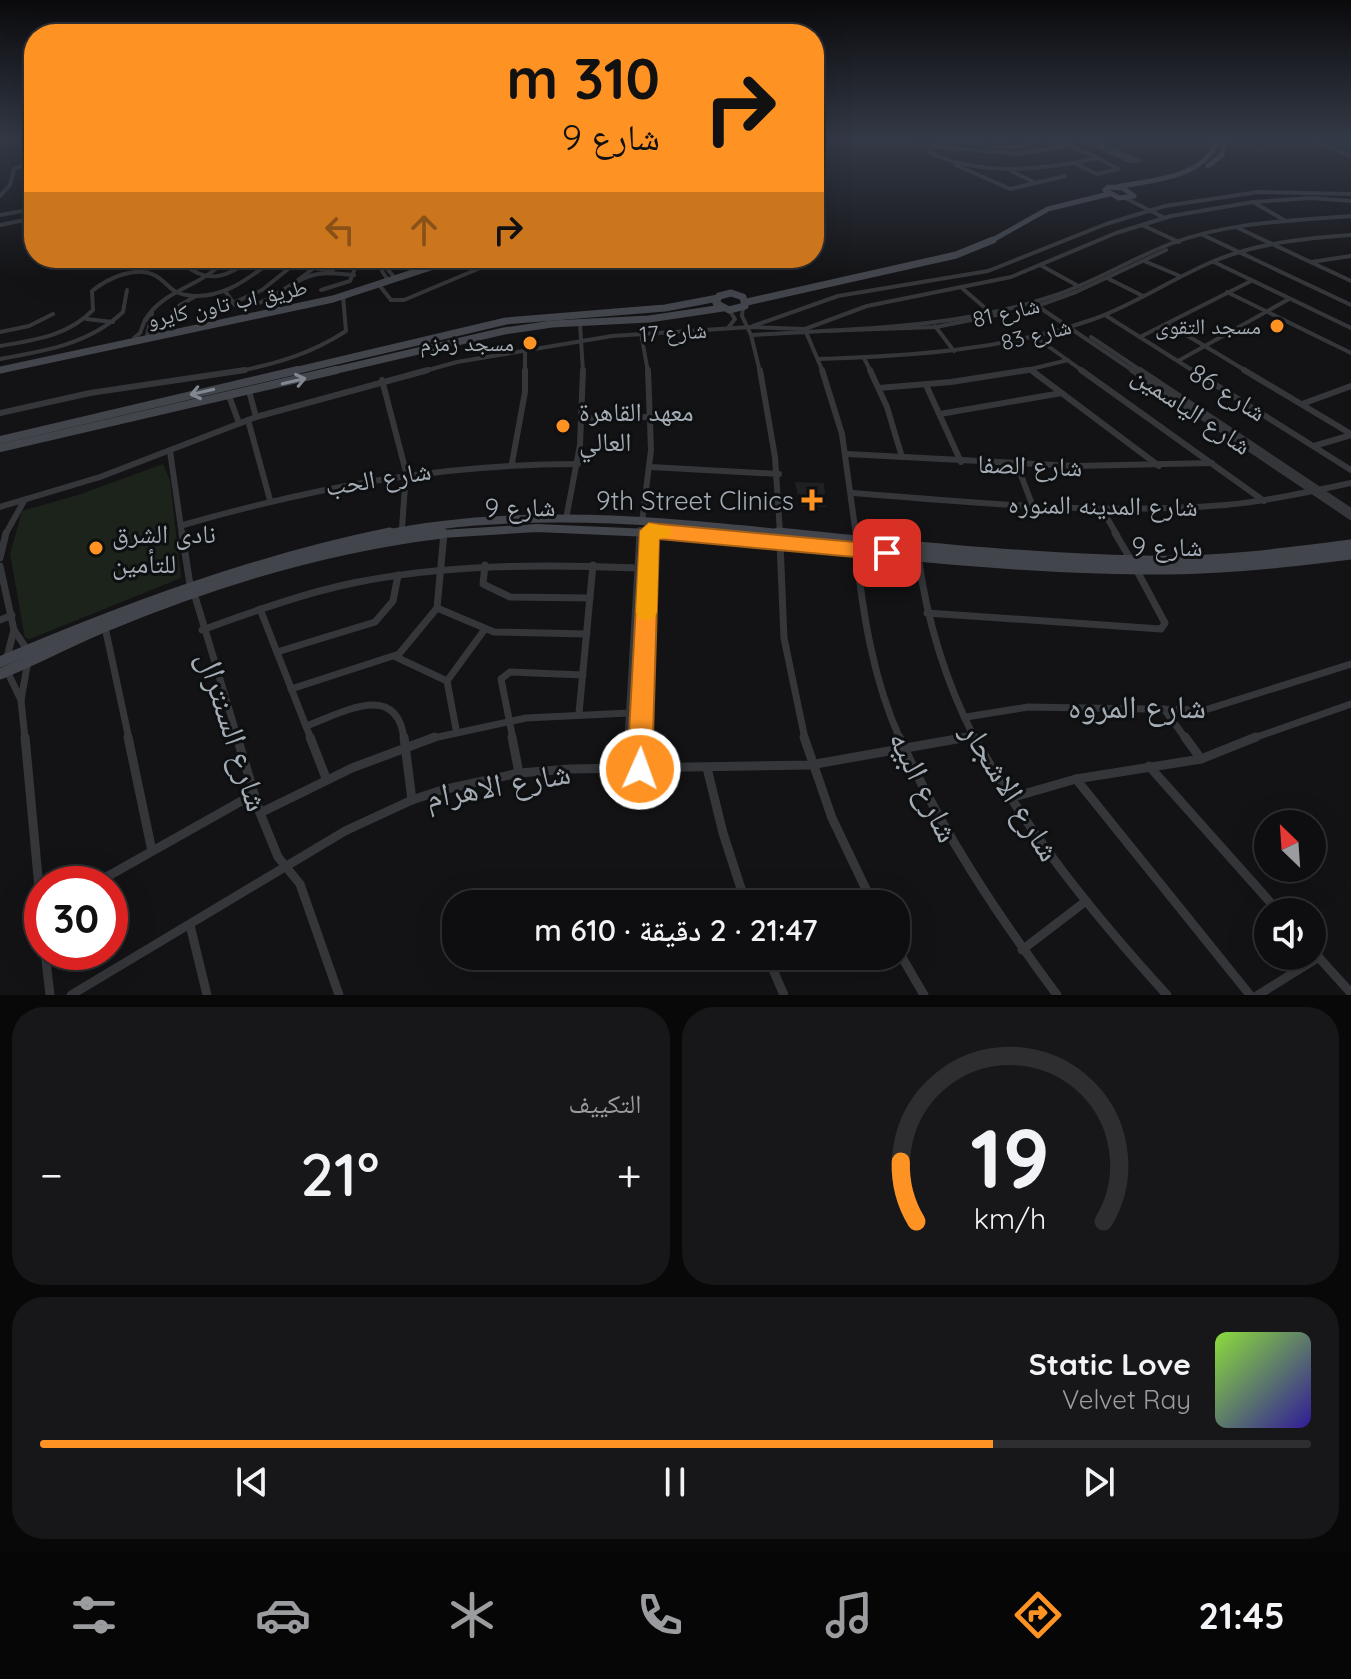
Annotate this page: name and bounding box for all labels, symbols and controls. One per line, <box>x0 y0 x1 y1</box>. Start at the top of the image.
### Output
text: 310 m <box>506 43 660 113</box>
icon: right <box>688 56 792 160</box>
text: شارع 9 <box>562 114 660 159</box>
icon: left <box>318 208 362 252</box>
icon: ahead <box>402 208 446 252</box>
icon: right <box>486 208 530 252</box>
street label: طريق اب تاون كايرو <box>144 272 310 334</box>
street label: شارع 81 <box>970 291 1042 333</box>
street label: شارع 83 <box>998 312 1074 356</box>
place label: مسجد التقوى <box>1155 312 1261 340</box>
street label: شارع 17 <box>638 316 708 348</box>
marker: مسجد التقوى <box>1268 317 1286 335</box>
place label: مسجد زمزم <box>420 329 514 358</box>
marker: مسجد زمزم <box>521 334 539 352</box>
street label: شارع 86 <box>1183 356 1273 428</box>
street label: شارع الياسمين <box>1126 358 1258 462</box>
one-way arrow <box>281 372 307 387</box>
one-way arrow <box>189 386 215 401</box>
place label: معهد القاهرة العالي <box>579 395 694 462</box>
marker: معهد القاهرة العالي <box>554 417 572 435</box>
street label: شارع الصفا <box>977 447 1083 483</box>
street label: شارع الحب <box>323 453 433 503</box>
place label: 9th Street Clinics <box>596 484 794 517</box>
street label: شارع المدينه المنوره <box>1008 487 1198 523</box>
marker: 9th Street Clinics <box>801 489 823 511</box>
street label: شارع 9 <box>484 490 556 524</box>
place label: نادى الشرق للتأمين <box>112 517 216 580</box>
pin <box>853 519 921 587</box>
street label: شارع 9 <box>1131 530 1203 563</box>
icon: arrive <box>865 531 909 575</box>
marker: نادى الشرق للتأمين <box>87 539 105 557</box>
street label: شارع السنترال <box>188 646 279 816</box>
street label: شارع المروه <box>1068 686 1206 727</box>
street label: شارع الاشجار <box>952 713 1070 869</box>
street label: شارع البيه <box>880 724 969 849</box>
position arrow <box>598 727 682 811</box>
street label: شارع الاهرام <box>423 752 574 818</box>
north arrow <box>1254 810 1326 882</box>
map controls <box>1254 810 1326 970</box>
speed limit sign: 30 <box>24 866 128 970</box>
button: sound <box>1254 898 1326 970</box>
text: 21:47 · 2 دقيقة · 610 m <box>534 911 818 949</box>
text: التكييف <box>569 1087 642 1120</box>
text: 19 <box>970 1105 1050 1209</box>
text: 21° <box>300 1136 379 1211</box>
text: − <box>40 1147 63 1202</box>
text: + <box>617 1147 641 1202</box>
text: km/h <box>974 1200 1047 1236</box>
text: Static Love <box>1029 1345 1191 1383</box>
text: Velvet Ray <box>1062 1383 1191 1416</box>
icon: previous <box>230 1460 274 1504</box>
icon: pause <box>653 1460 697 1504</box>
icon: next <box>1077 1460 1121 1504</box>
icon: filters <box>66 1587 122 1643</box>
icon: car <box>255 1587 311 1643</box>
icon: climate <box>444 1587 500 1643</box>
icon: phone <box>632 1587 688 1643</box>
icon: music <box>821 1587 877 1643</box>
icon: directions <box>1010 1587 1066 1643</box>
text: 21:45 <box>1198 1593 1285 1638</box>

